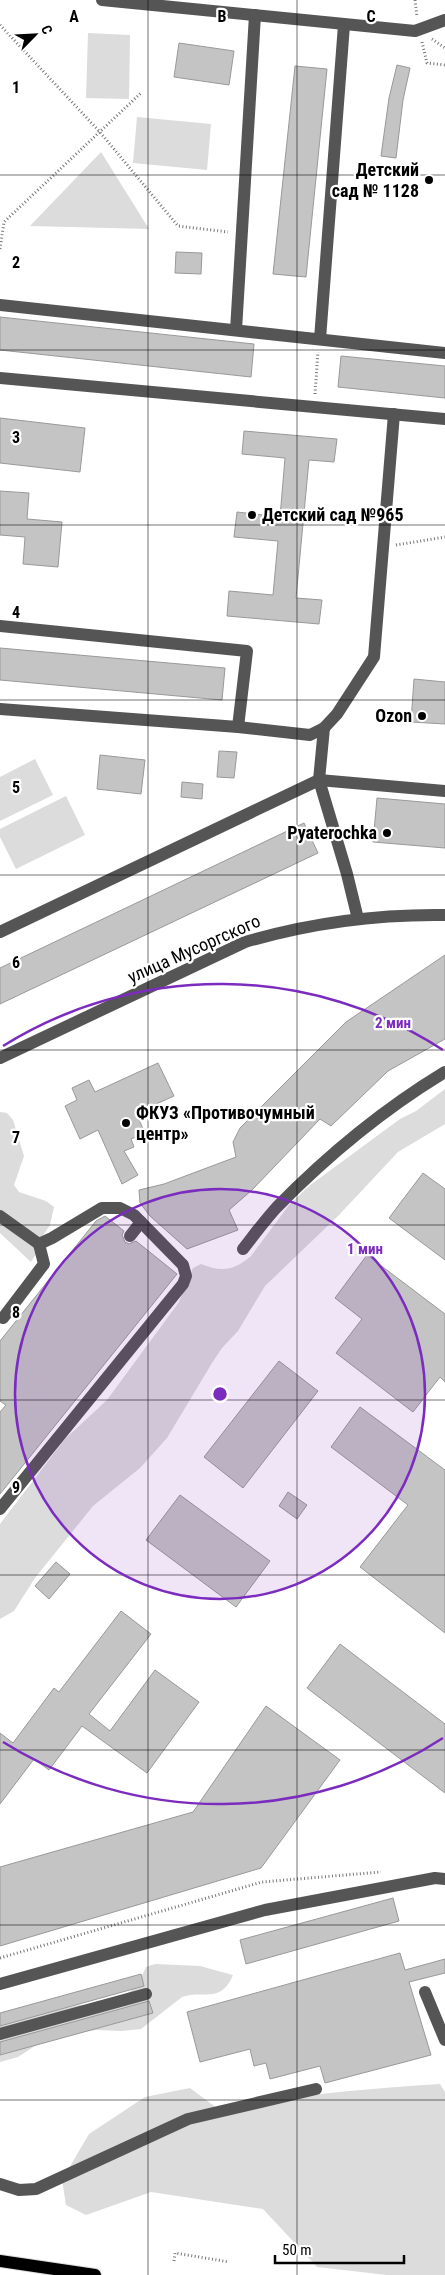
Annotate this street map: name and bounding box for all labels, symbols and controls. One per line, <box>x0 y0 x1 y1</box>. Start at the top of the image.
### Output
text: A <box>69 7 79 26</box>
text: B <box>218 7 227 26</box>
text: C <box>366 7 376 26</box>
north arrow <box>10 10 60 60</box>
text: С <box>38 23 56 37</box>
text: 1 <box>12 78 20 97</box>
place label: Детский сад № 1128 <box>332 159 419 201</box>
marker: Детский сад № 1128 <box>423 174 435 186</box>
text: 2 <box>12 253 20 272</box>
text: 3 <box>12 428 20 447</box>
place label: Детский сад №965 <box>262 504 403 525</box>
marker: Детский сад №965 <box>246 509 258 521</box>
text: 4 <box>12 603 20 622</box>
place label: Ozon <box>375 705 412 726</box>
marker: Ozon <box>416 710 428 722</box>
text: 5 <box>12 778 20 797</box>
place label: Pyaterochka <box>287 822 377 843</box>
marker: Pyaterochka <box>381 827 393 839</box>
street label: улица Мусоргского <box>124 910 263 987</box>
text: 6 <box>12 953 20 972</box>
text: 2 мин <box>375 1014 411 1032</box>
place label: ФКУЗ «Противочумный центр» <box>136 1102 315 1144</box>
marker: ФКУЗ «Противочумный центр» <box>120 1117 132 1129</box>
text: 7 <box>12 1128 20 1147</box>
text: 1 мин <box>347 1240 383 1258</box>
text: 8 <box>12 1303 20 1322</box>
centre of rings <box>211 1385 229 1403</box>
text: 9 <box>12 1478 20 1497</box>
scale bar <box>275 2232 404 2264</box>
text: 50 m <box>282 2241 312 2259</box>

